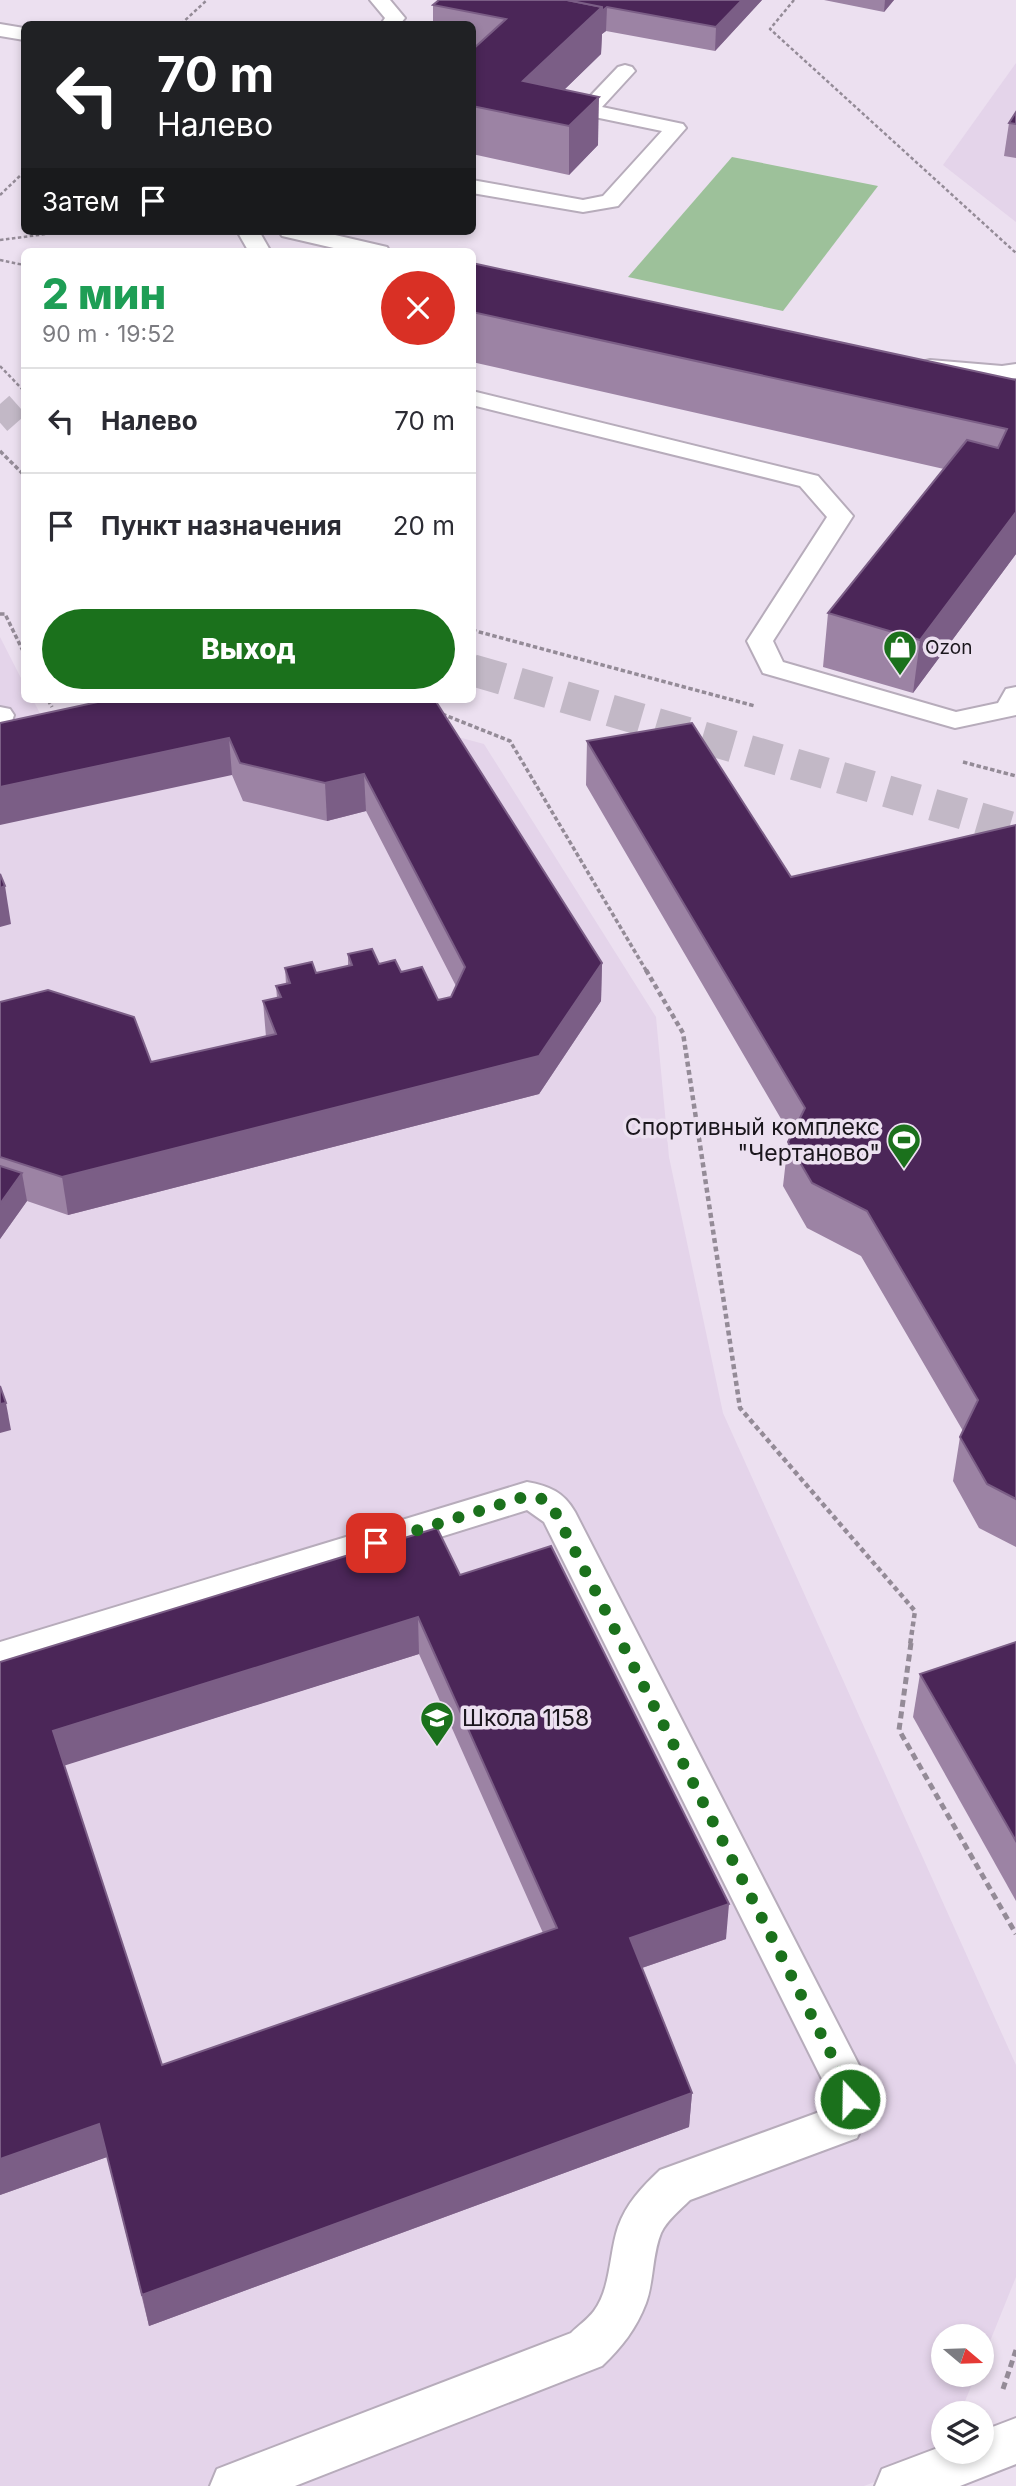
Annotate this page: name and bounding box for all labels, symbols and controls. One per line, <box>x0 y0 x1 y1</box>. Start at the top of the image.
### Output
text: 70 m <box>157 45 274 104</box>
icon: left <box>42 49 133 140</box>
text: Налево <box>157 105 273 144</box>
icon: arrive <box>134 182 172 220</box>
text: Затем <box>42 186 120 217</box>
text: 2 мин <box>42 268 166 319</box>
button: close <box>381 271 455 345</box>
text: 90 m · 19:52 <box>42 320 175 348</box>
icon: left <box>42 402 80 440</box>
text: Налево <box>101 405 198 436</box>
text: 70 m <box>394 405 455 436</box>
icon: arrive <box>42 507 80 545</box>
text: Пункт назначения <box>101 510 342 541</box>
text: 20 m <box>393 510 455 541</box>
button: Выход <box>42 609 455 689</box>
shop icon: Ozon <box>881 628 919 677</box>
place label: Ozon <box>925 636 972 659</box>
place label: Спортивный комплекс "Чертаново" <box>625 1113 880 1167</box>
sports icon: Спортивный комплекс "Чертаново" <box>885 1121 923 1170</box>
pin <box>346 1513 406 1573</box>
icon: arrive <box>357 1524 395 1562</box>
school or university icon: Школа 1158 <box>418 1699 456 1748</box>
place label: Школа 1158 <box>462 1704 589 1732</box>
position arrow <box>813 2062 887 2136</box>
north arrow <box>931 2324 994 2387</box>
map controls <box>931 2324 994 2464</box>
button: layers <box>931 2401 994 2464</box>

